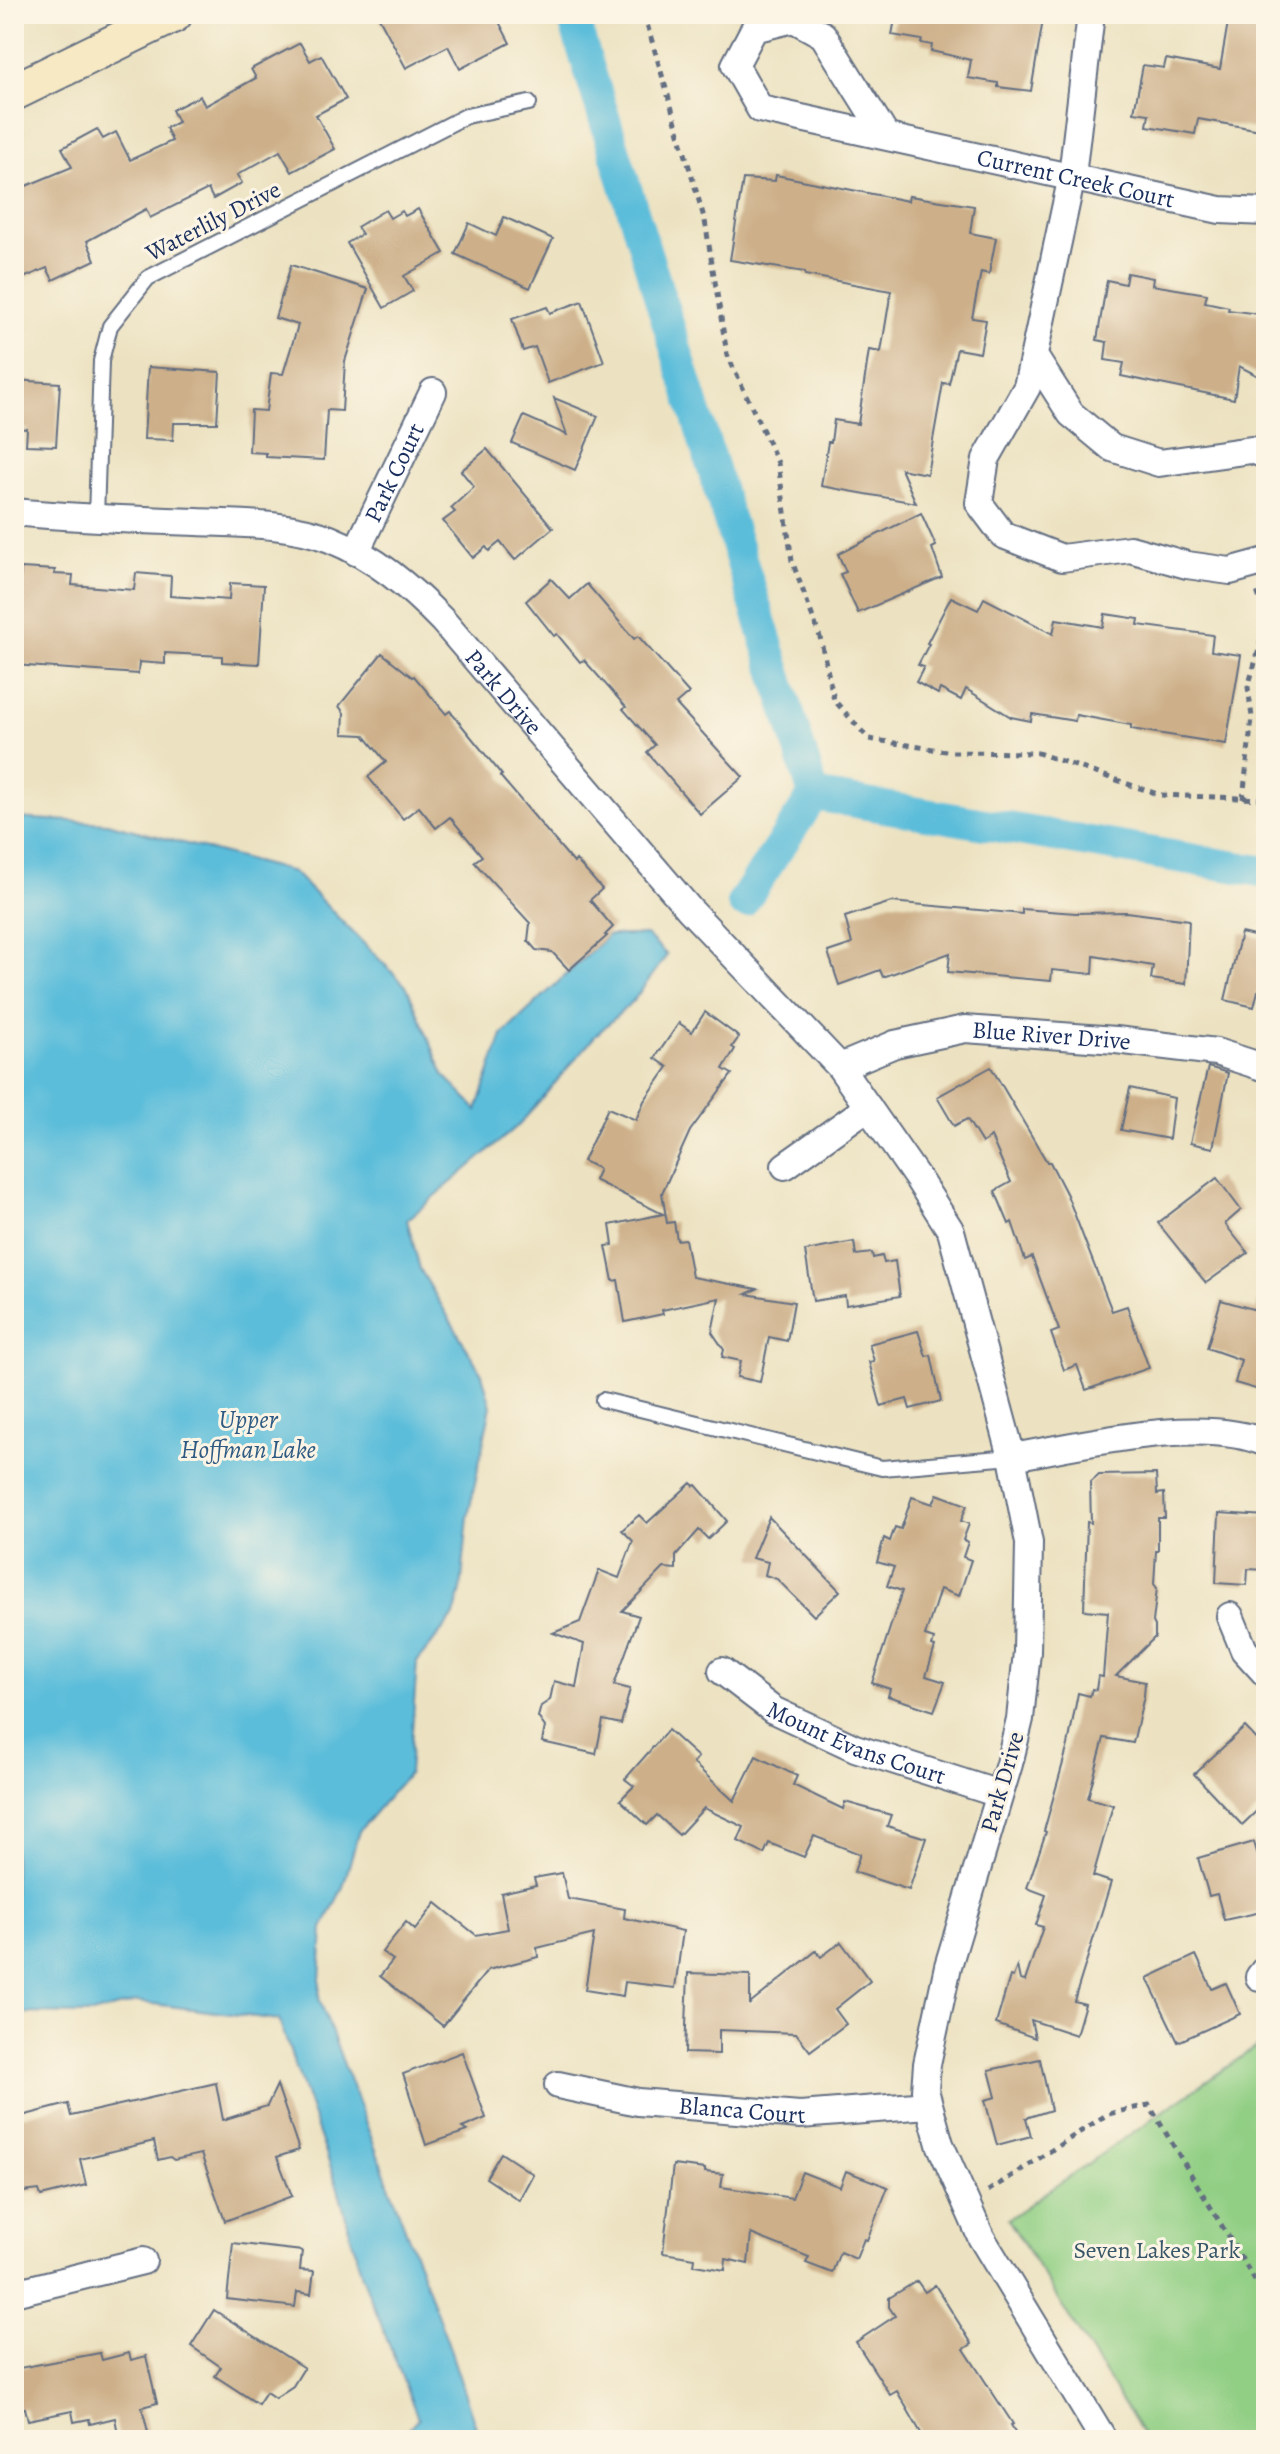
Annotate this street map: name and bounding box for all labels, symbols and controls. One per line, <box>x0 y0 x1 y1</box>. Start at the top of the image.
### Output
street label: Current Creek Court <box>974 141 1178 216</box>
street label: Waterlily Drive <box>139 173 286 269</box>
street label: Park Court <box>357 418 432 528</box>
street label: Park Drive <box>458 642 549 742</box>
street label: Blue River Drive <box>971 1014 1133 1058</box>
water label: Upper Hoffman Lake <box>180 1402 316 1467</box>
street label: Mount Evans Court <box>762 1693 950 1792</box>
street label: Park Drive <box>972 1728 1032 1836</box>
street label: Blanca Court <box>677 2089 807 2131</box>
park label: Seven Lakes Park <box>1074 2234 1241 2266</box>

